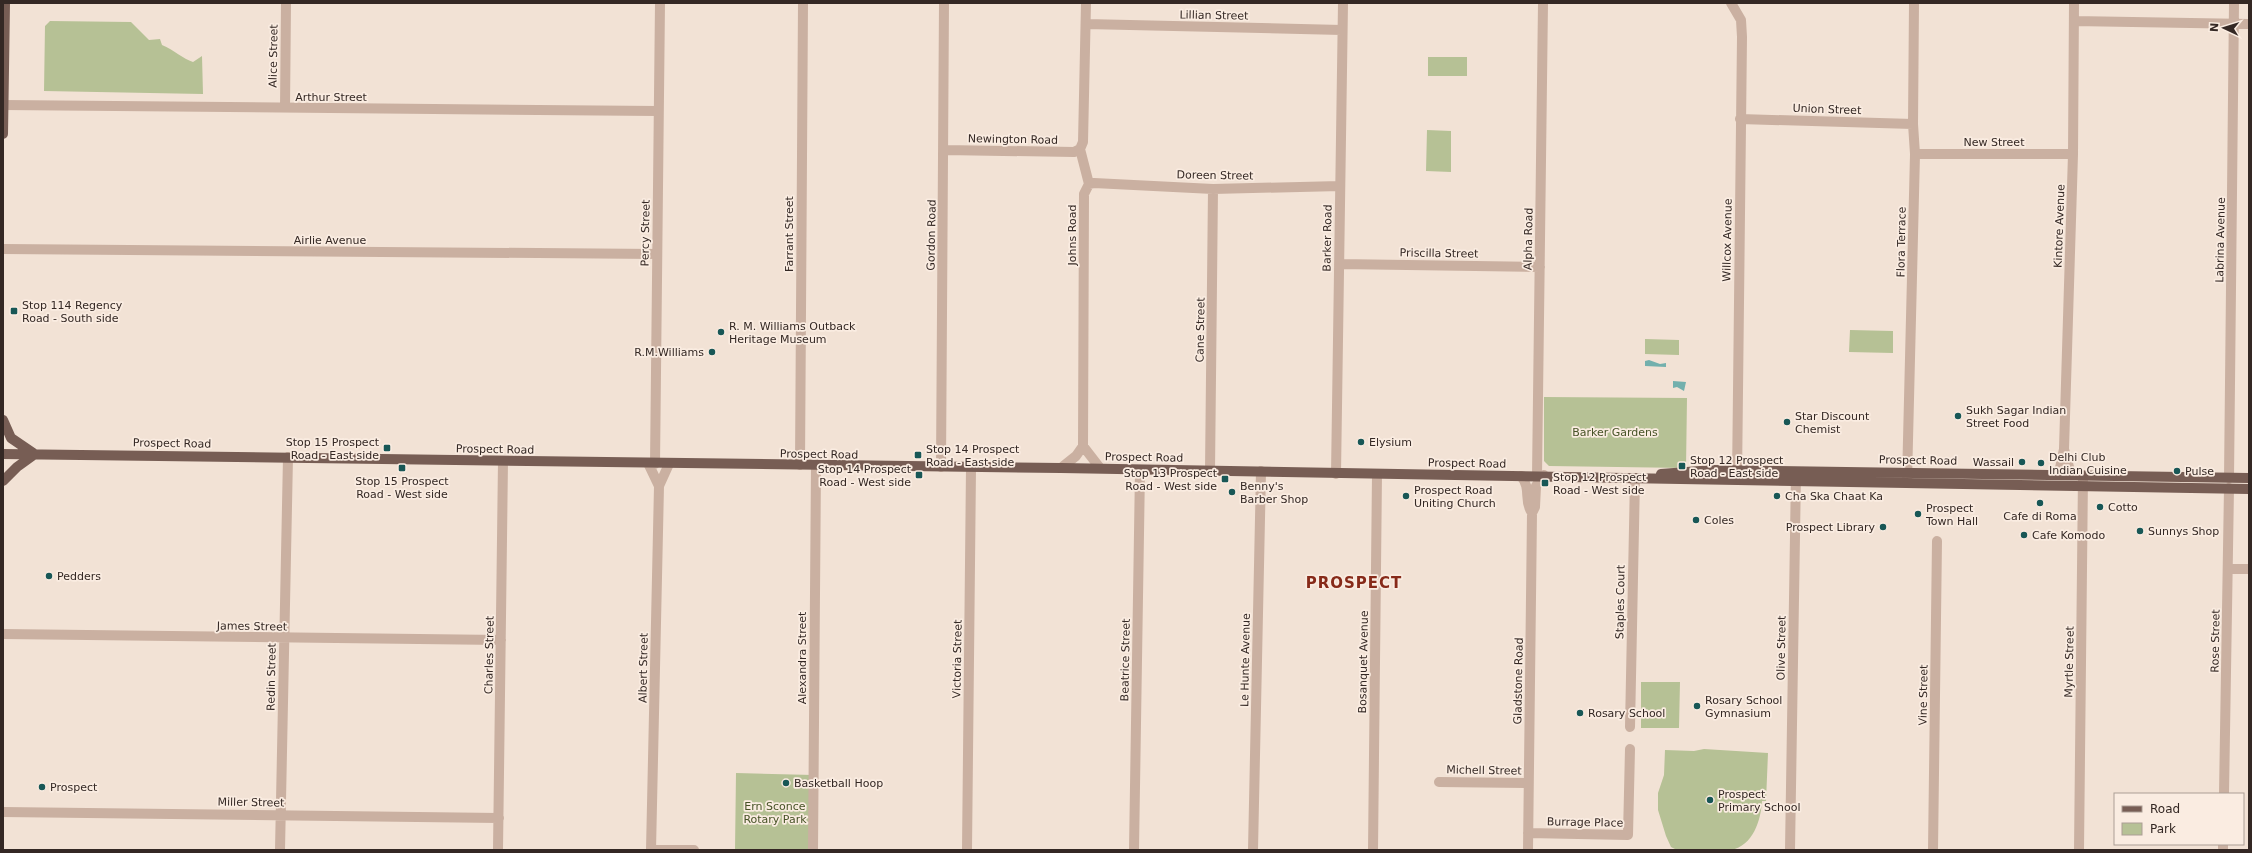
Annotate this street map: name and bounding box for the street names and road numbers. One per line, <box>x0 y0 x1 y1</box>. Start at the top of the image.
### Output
street label: Lillian Street <box>1179 8 1249 23</box>
street label: Alice Street <box>266 24 281 88</box>
street label: Arthur Street <box>295 91 368 104</box>
street label: Union Street <box>1792 102 1862 117</box>
street label: Newington Road <box>968 132 1058 147</box>
street label: New Street <box>1964 136 2025 149</box>
street label: Doreen Street <box>1176 168 1254 183</box>
street label: Kintore Avenue <box>2052 184 2067 268</box>
street label: Farrant Street <box>783 195 796 272</box>
street label: Labrina Avenue <box>2213 197 2228 283</box>
street label: Willcox Avenue <box>1720 198 1735 282</box>
street label: Percy Street <box>638 199 653 267</box>
street label: Gordon Road <box>924 199 939 271</box>
street label: Barker Road <box>1320 204 1335 272</box>
street label: Johns Road <box>1066 205 1079 266</box>
street label: Flora Terrace <box>1894 206 1909 278</box>
street label: Alpha Road <box>1521 208 1536 270</box>
street label: Airlie Avenue <box>294 234 366 247</box>
street label: Priscilla Street <box>1400 246 1479 261</box>
street label: Cane Street <box>1193 297 1208 363</box>
street label: Prospect Road <box>133 436 211 451</box>
street label: Prospect Road <box>456 442 534 457</box>
street label: Prospect Road <box>780 447 858 462</box>
street label: Prospect Road <box>1105 450 1183 465</box>
street label: Prospect Road <box>1879 453 1957 468</box>
street label: Prospect Road <box>1428 456 1506 471</box>
street label: Staples Court <box>1613 564 1628 639</box>
street label: Rose Street <box>2208 609 2223 673</box>
street label: Bosanquet Avenue <box>1356 610 1371 714</box>
street label: Alexandra Street <box>796 611 809 704</box>
street label: Le Hunte Avenue <box>1238 613 1253 707</box>
street label: Charles Street <box>482 615 497 694</box>
street label: Olive Street <box>1774 615 1789 681</box>
street label: Beatrice Street <box>1118 618 1133 701</box>
street label: James Street <box>216 619 288 634</box>
street label: Victoria Street <box>950 619 965 698</box>
street label: Myrtle Street <box>2062 625 2077 698</box>
street label: Albert Street <box>636 632 651 703</box>
street label: Gladstone Road <box>1511 637 1526 725</box>
street label: Redin Street <box>264 642 279 711</box>
street label: Vine Street <box>1916 664 1931 726</box>
street label: Michell Street <box>1446 763 1522 778</box>
street label: Miller Street <box>217 795 285 810</box>
street label: Burrage Place <box>1547 815 1624 830</box>

